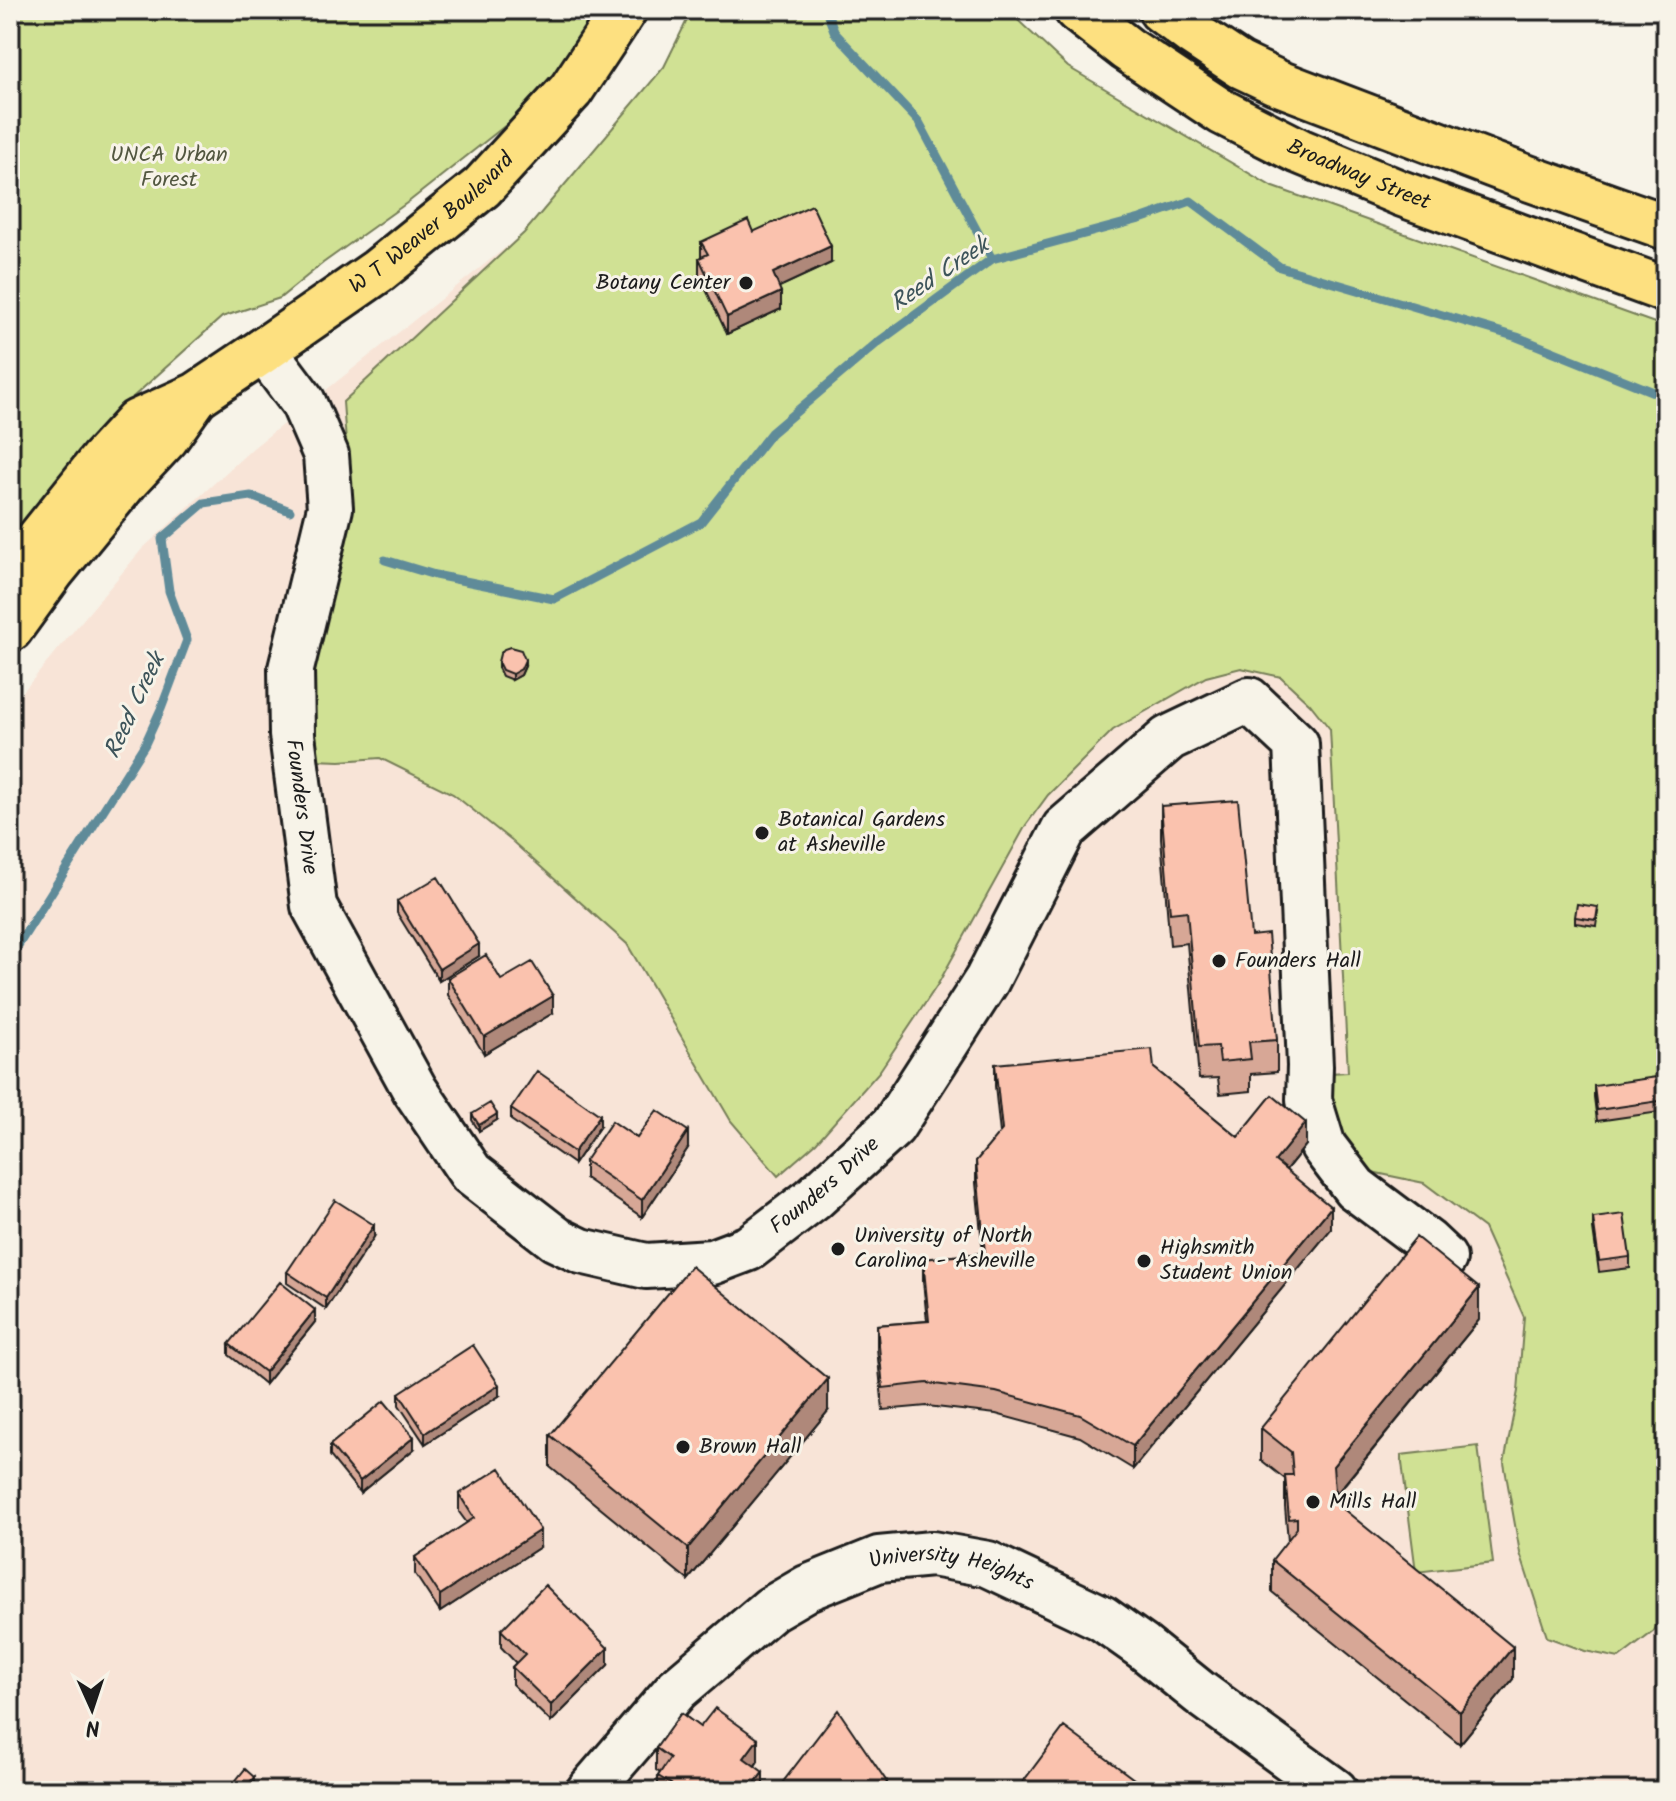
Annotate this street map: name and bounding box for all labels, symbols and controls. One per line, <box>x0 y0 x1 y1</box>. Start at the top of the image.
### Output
street label: Broadway Street <box>1280 130 1436 220</box>
park label: UNCA Urban Forest <box>110 138 228 198</box>
street label: W T Weaver Boulevard <box>342 144 524 303</box>
water label: Reed Creek <box>883 225 1001 323</box>
place label: Botany Center <box>596 266 732 301</box>
marker: Botany Center <box>737 274 755 292</box>
water label: Reed Creek <box>94 643 178 765</box>
street label: Founders Drive <box>275 737 327 877</box>
place label: Botanical Gardens at Asheville <box>778 803 946 863</box>
marker: Botanical Gardens at Asheville <box>753 824 771 842</box>
place label: Founders Hall <box>1235 944 1362 979</box>
marker: Founders Hall <box>1210 952 1228 970</box>
street label: Founders Drive <box>762 1128 888 1244</box>
place label: University of North Carolina - Asheville <box>854 1219 1035 1279</box>
place label: Highsmith Student Union <box>1160 1231 1293 1291</box>
marker: University of North Carolina - Asheville <box>829 1240 847 1258</box>
marker: Highsmith Student Union <box>1135 1252 1153 1270</box>
place label: Brown Hall <box>699 1430 802 1465</box>
marker: Brown Hall <box>674 1438 692 1456</box>
place label: Mills Hall <box>1329 1485 1417 1520</box>
marker: Mills Hall <box>1304 1493 1322 1511</box>
street label: University Heights <box>863 1536 1040 1601</box>
north arrow <box>52 1669 132 1749</box>
text: N <box>85 1709 101 1744</box>

